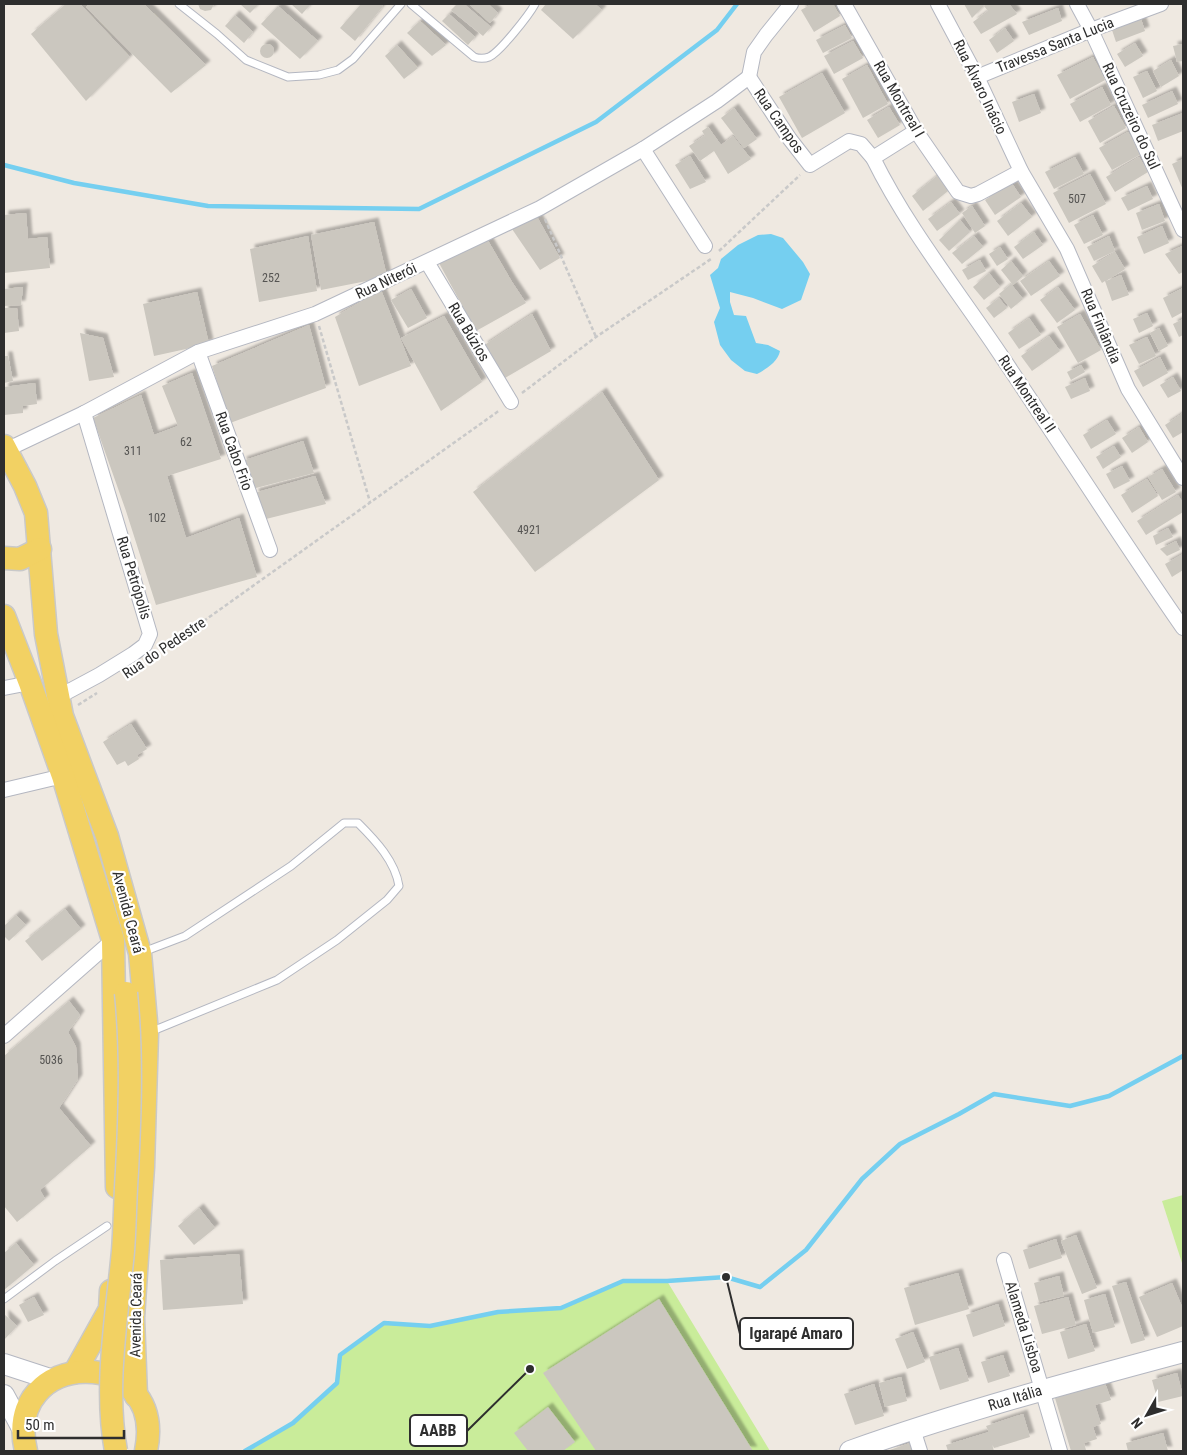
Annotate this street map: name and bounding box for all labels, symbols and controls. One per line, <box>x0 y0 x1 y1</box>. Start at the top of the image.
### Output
street label: Travessa Santa Lucia <box>994 13 1116 77</box>
street label: Rua Álvaro Inácio <box>949 37 1011 137</box>
street label: Rua Montreal I <box>870 57 928 141</box>
street label: Rua Cruzeiro do Sul <box>1098 60 1164 172</box>
street label: Rua Campos <box>750 85 808 157</box>
house number: 507 <box>1068 192 1086 206</box>
street label: Rua Niterói <box>353 259 419 303</box>
house number: 252 <box>262 271 280 285</box>
street label: Rua Finlândia <box>1077 286 1125 366</box>
street label: Rua Búzios <box>444 299 494 365</box>
street label: Rua Montreal II <box>995 352 1059 436</box>
street label: Rua Cabo Frio <box>211 409 257 493</box>
house number: 62 <box>180 435 192 449</box>
house number: 311 <box>124 444 142 458</box>
house number: 102 <box>148 511 166 525</box>
house number: 4921 <box>517 523 541 537</box>
street label: Rua Petrópolis <box>113 534 155 622</box>
street label: Rua do Pedestre <box>119 613 209 683</box>
street label: Avenida Ceará <box>108 869 148 955</box>
house number: 5036 <box>39 1053 63 1067</box>
street label: Avenida Ceará <box>126 1273 146 1357</box>
street label: Alameda Lisboa <box>1001 1279 1047 1375</box>
callout: Igarapé Amaro <box>740 1318 853 1349</box>
text: Igarapé Amaro <box>749 1324 843 1343</box>
street label: Rua Itália <box>986 1381 1044 1415</box>
north arrow <box>1122 1390 1172 1440</box>
scale bar <box>18 1408 124 1440</box>
callout: AABB <box>410 1415 467 1446</box>
text: N <box>1128 1415 1146 1432</box>
text: 50 m <box>25 1416 55 1434</box>
text: AABB <box>419 1421 457 1440</box>

